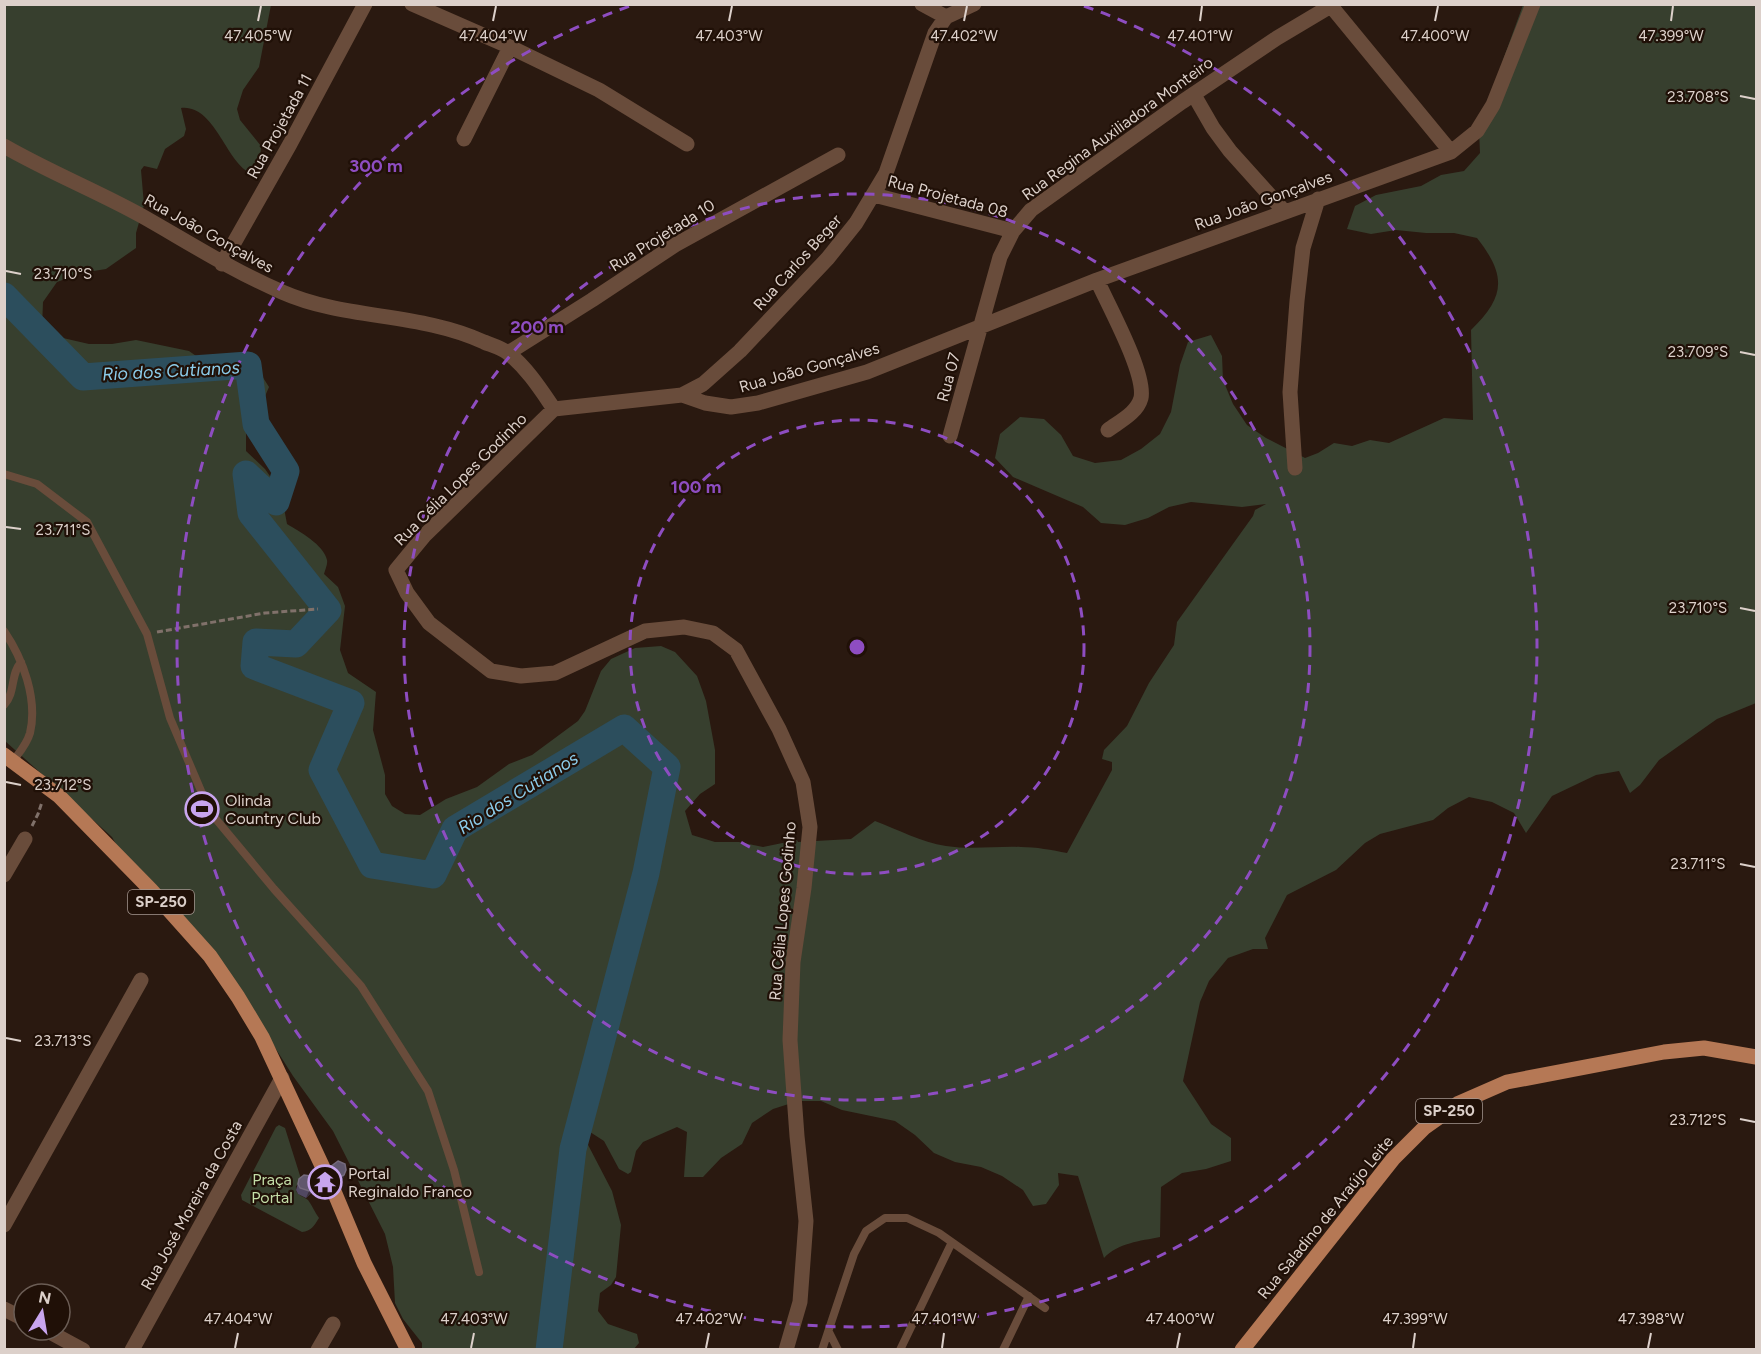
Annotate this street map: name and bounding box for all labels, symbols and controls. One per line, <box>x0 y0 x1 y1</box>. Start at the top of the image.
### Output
text: 47.405°W <box>224 27 293 45</box>
text: 47.404°W <box>459 27 528 45</box>
text: 47.403°W <box>695 27 763 45</box>
text: 47.402°W <box>930 27 998 45</box>
text: 47.401°W <box>1167 27 1233 45</box>
text: 47.400°W <box>1401 27 1470 45</box>
text: 47.399°W <box>1638 27 1704 45</box>
street label: Rua Regina Auxiliadora Monteiro <box>1018 53 1217 204</box>
street label: Rua Projetada 11 <box>243 71 316 182</box>
text: 23.708°S <box>1667 88 1729 106</box>
text: 300 m <box>349 155 403 177</box>
street label: Rua João Gonçalves <box>1192 167 1335 234</box>
street label: Rua Projetada 08 <box>886 171 1010 222</box>
street label: Rua João Gonçalves <box>141 190 277 277</box>
street label: Rua Projetada 10 <box>606 195 718 275</box>
street label: Rua Carlos Beger <box>749 210 846 314</box>
text: 23.710°S <box>34 265 92 283</box>
text: 200 m <box>510 316 564 338</box>
street label: Rua João Gonçalves <box>737 338 881 397</box>
text: 23.709°S <box>1668 343 1728 361</box>
street label: Rua 07 <box>933 350 964 404</box>
water label: Rio dos Cutianos <box>102 356 241 386</box>
street label: Rua Célia Lopes Godinho <box>390 409 531 550</box>
text: 100 m <box>671 476 721 498</box>
text: 23.711°S <box>36 521 90 539</box>
text: 23.710°S <box>1669 599 1727 617</box>
centre of rings <box>847 637 867 657</box>
water label: Rio dos Cutianos <box>454 747 583 839</box>
text: 23.712°S <box>34 776 92 794</box>
sports icon: Olinda Country Club <box>184 791 220 827</box>
place label: Olinda Country Club <box>225 791 321 828</box>
street label: Rua Célia Lopes Godinho <box>765 821 800 1001</box>
text: 23.711°S <box>1671 855 1725 873</box>
road number: SP-250 <box>128 890 194 914</box>
text: 23.713°S <box>35 1032 91 1050</box>
road number: SP-250 <box>1416 1099 1482 1123</box>
text: 23.712°S <box>1669 1111 1727 1129</box>
street label: Rua José Moreira da Costa <box>137 1117 246 1293</box>
street label: Rua Saladino de Araújo Leite <box>1254 1132 1397 1303</box>
temple icon: Portal Reginaldo Franco <box>307 1164 343 1200</box>
place label: Portal Reginaldo Franco <box>348 1164 472 1201</box>
park label: Praça Portal <box>251 1170 293 1207</box>
north arrow <box>12 1282 72 1342</box>
text: N <box>37 1287 53 1308</box>
text: 47.404°W <box>204 1310 273 1328</box>
text: 47.403°W <box>440 1310 508 1328</box>
text: 47.402°W <box>675 1310 743 1328</box>
text: 47.401°W <box>911 1310 977 1328</box>
text: 47.400°W <box>1146 1310 1215 1328</box>
text: 47.399°W <box>1382 1310 1448 1328</box>
text: 47.398°W <box>1618 1310 1685 1328</box>

